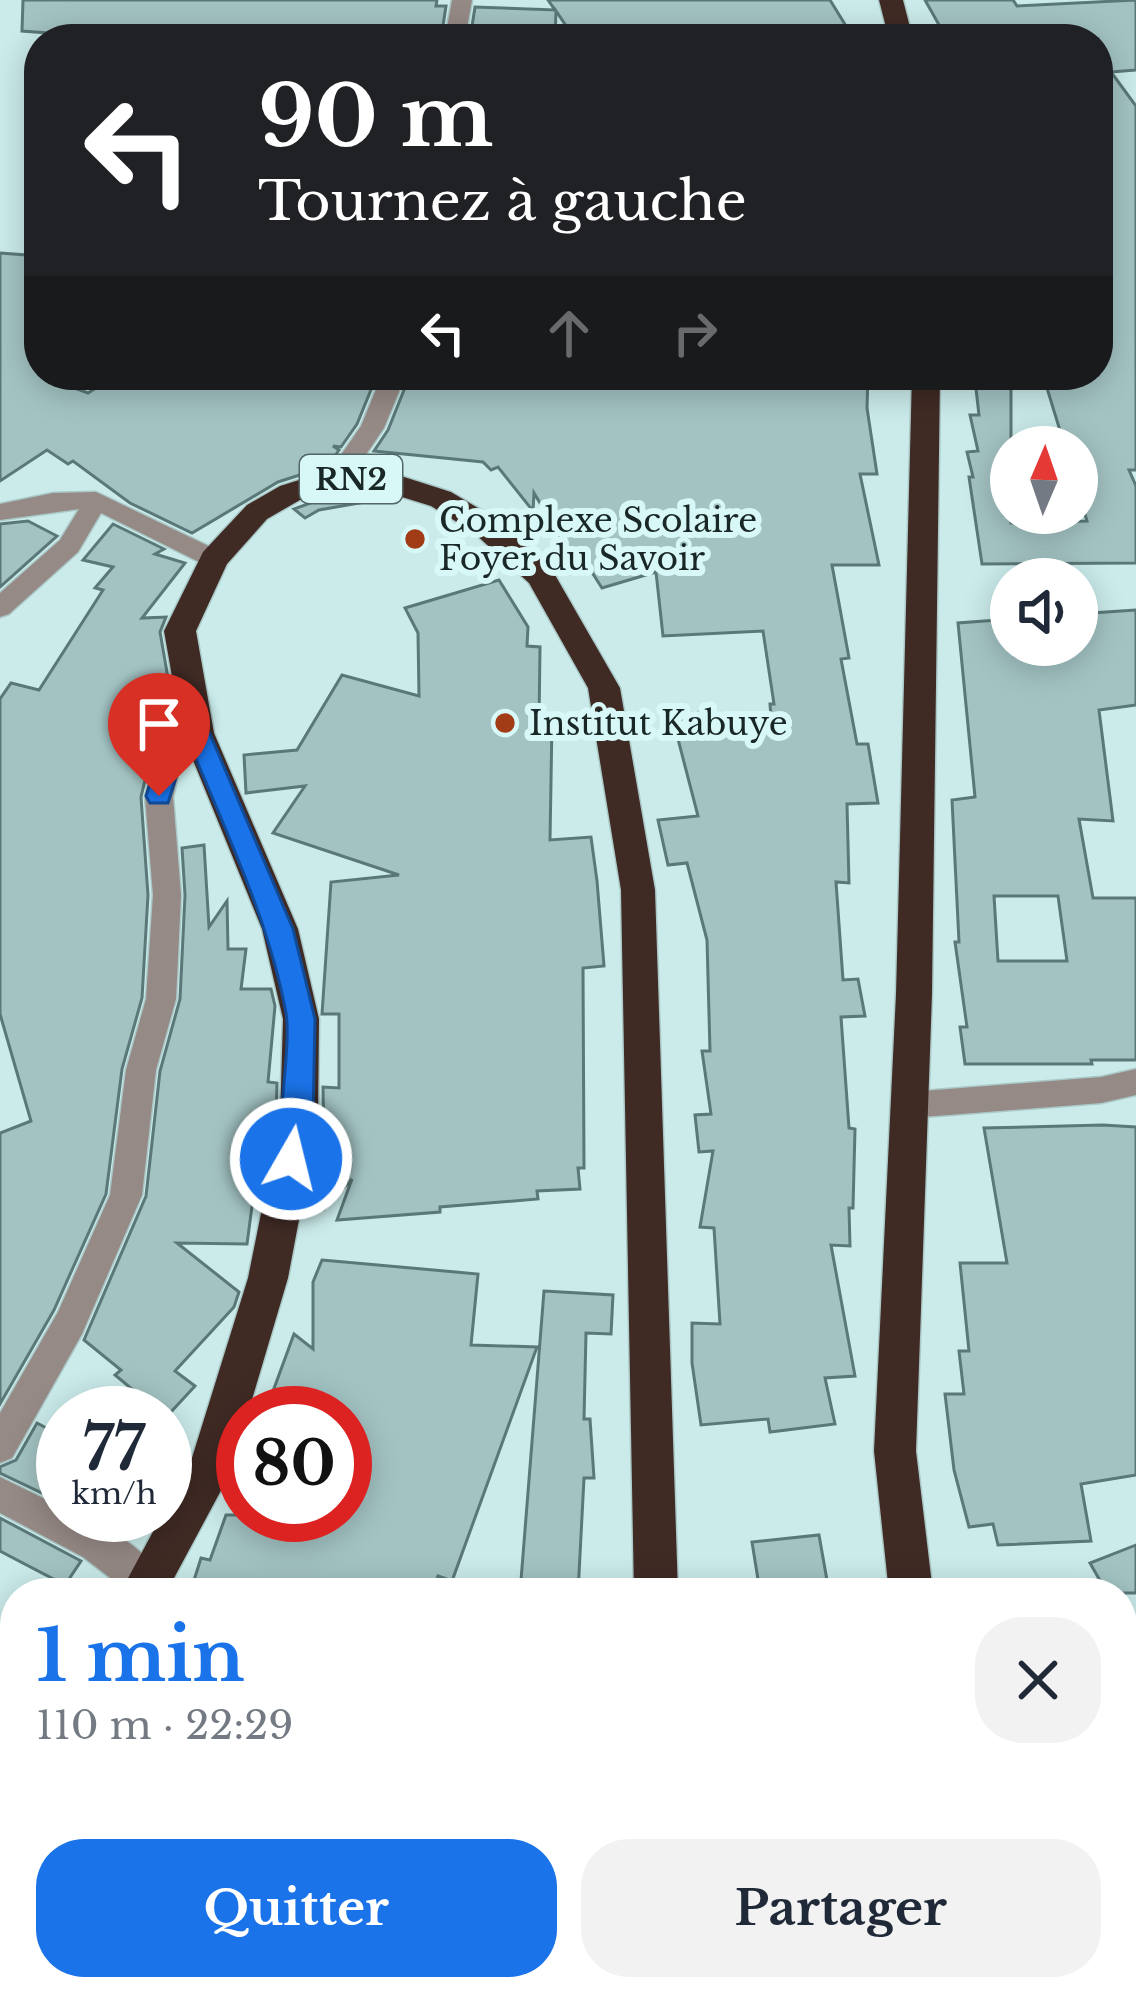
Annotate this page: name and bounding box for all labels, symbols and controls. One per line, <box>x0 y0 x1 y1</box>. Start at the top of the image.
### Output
text: 90 m <box>258 65 493 169</box>
icon: left <box>60 72 216 228</box>
text: Tournez à gauche <box>258 168 747 235</box>
icon: left <box>410 300 476 366</box>
icon: ahead <box>536 300 602 366</box>
icon: right <box>662 300 728 366</box>
north arrow <box>990 426 1098 534</box>
map controls <box>990 426 1098 666</box>
road number: RN2 <box>300 455 402 503</box>
place label: Complexe Scolaire Foyer du Savoir <box>439 500 757 579</box>
marker: Complexe Scolaire Foyer du Savoir <box>402 526 428 552</box>
button: sound <box>990 558 1098 666</box>
pin <box>108 673 210 796</box>
icon: arrive <box>126 691 192 757</box>
place label: Institut Kabuye <box>529 703 788 744</box>
marker: Institut Kabuye <box>492 710 518 736</box>
position arrow <box>228 1096 354 1222</box>
speed limit sign: 80 <box>216 1386 372 1542</box>
text: 77 <box>83 1412 145 1486</box>
text: km/h <box>71 1475 157 1512</box>
text: 1 min <box>36 1611 245 1700</box>
button: close <box>975 1617 1101 1743</box>
text: 110 m · 22:29 <box>36 1701 293 1750</box>
button: Quitter <box>36 1839 557 1977</box>
button: Partager <box>581 1839 1101 1977</box>

